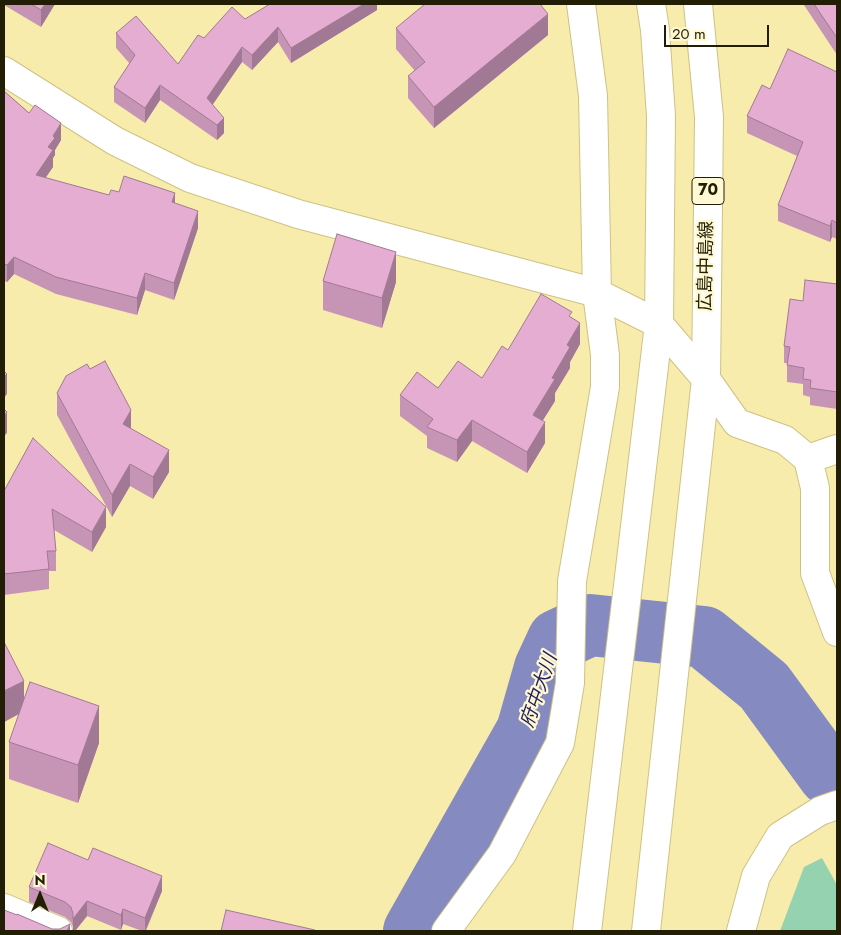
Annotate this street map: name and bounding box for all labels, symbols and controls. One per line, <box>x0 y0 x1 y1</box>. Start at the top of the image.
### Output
scale bar <box>666 15 771 47</box>
text: 20 m <box>672 23 706 45</box>
road number: 70 <box>692 178 724 205</box>
street label: 広島中島線 <box>695 221 719 311</box>
water label: 府中大川 <box>517 651 563 731</box>
north arrow <box>15 870 65 920</box>
text: N <box>34 870 46 890</box>

